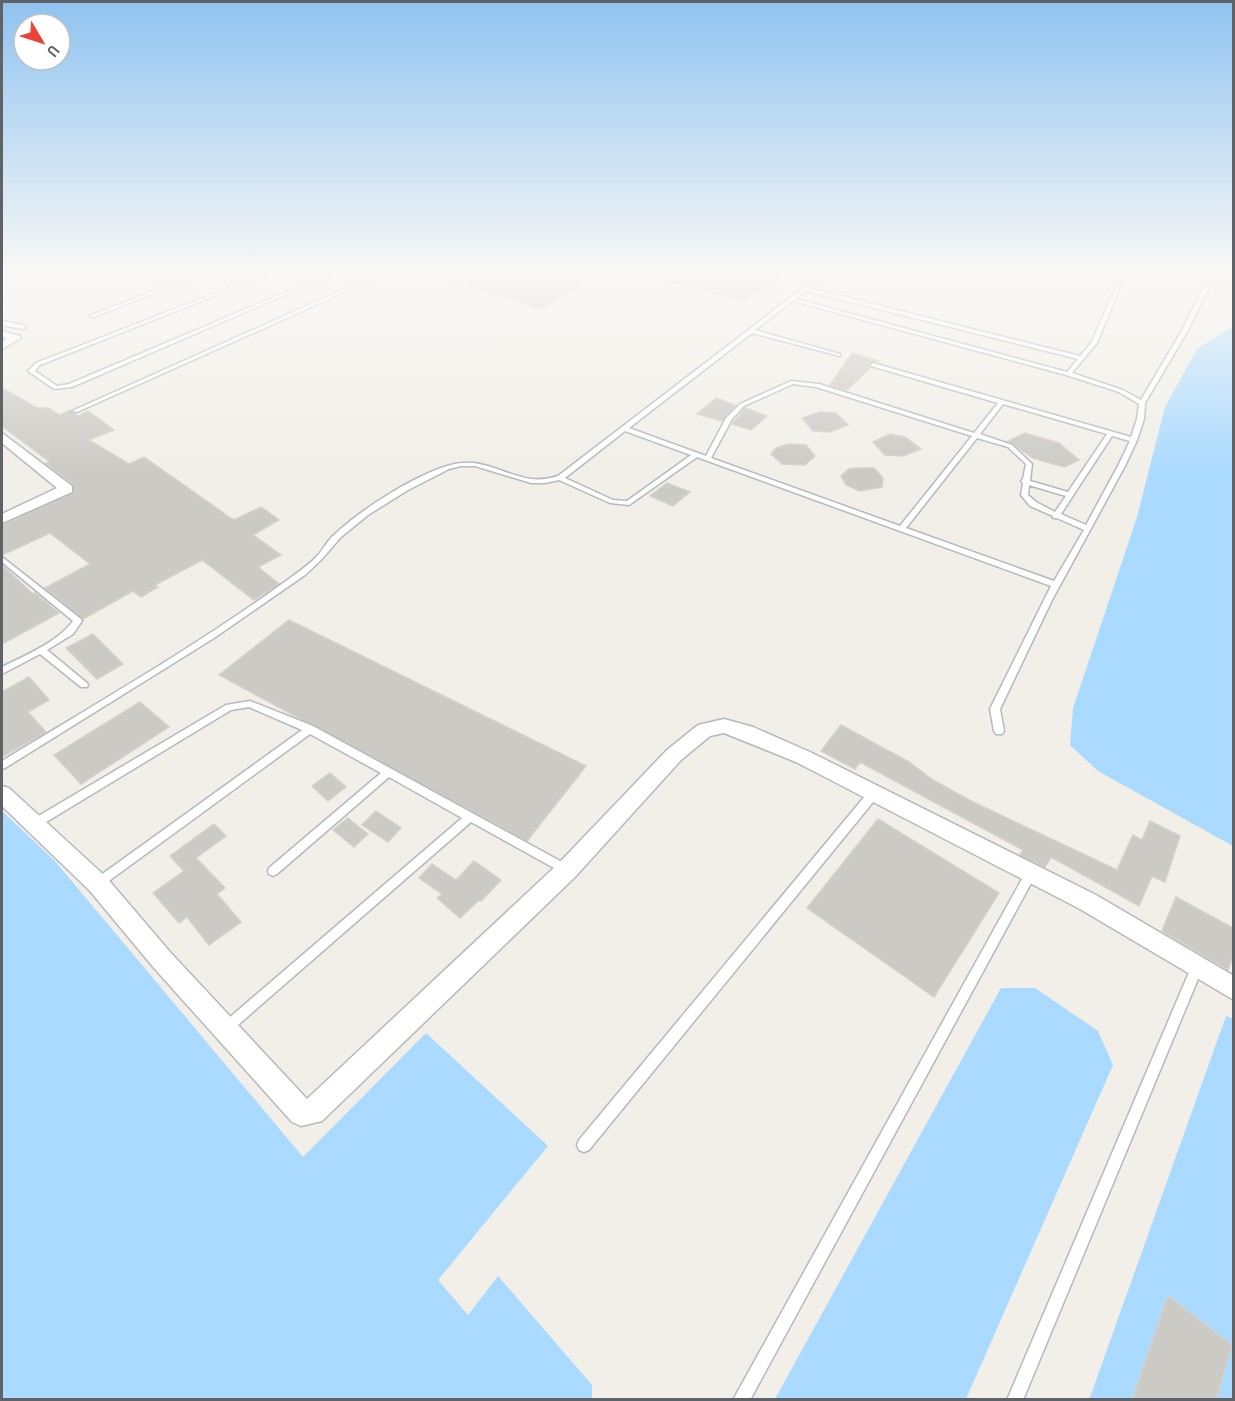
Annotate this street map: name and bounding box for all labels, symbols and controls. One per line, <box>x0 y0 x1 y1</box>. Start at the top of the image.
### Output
north arrow <box>12 12 72 72</box>
text: U <box>42 41 65 62</box>

